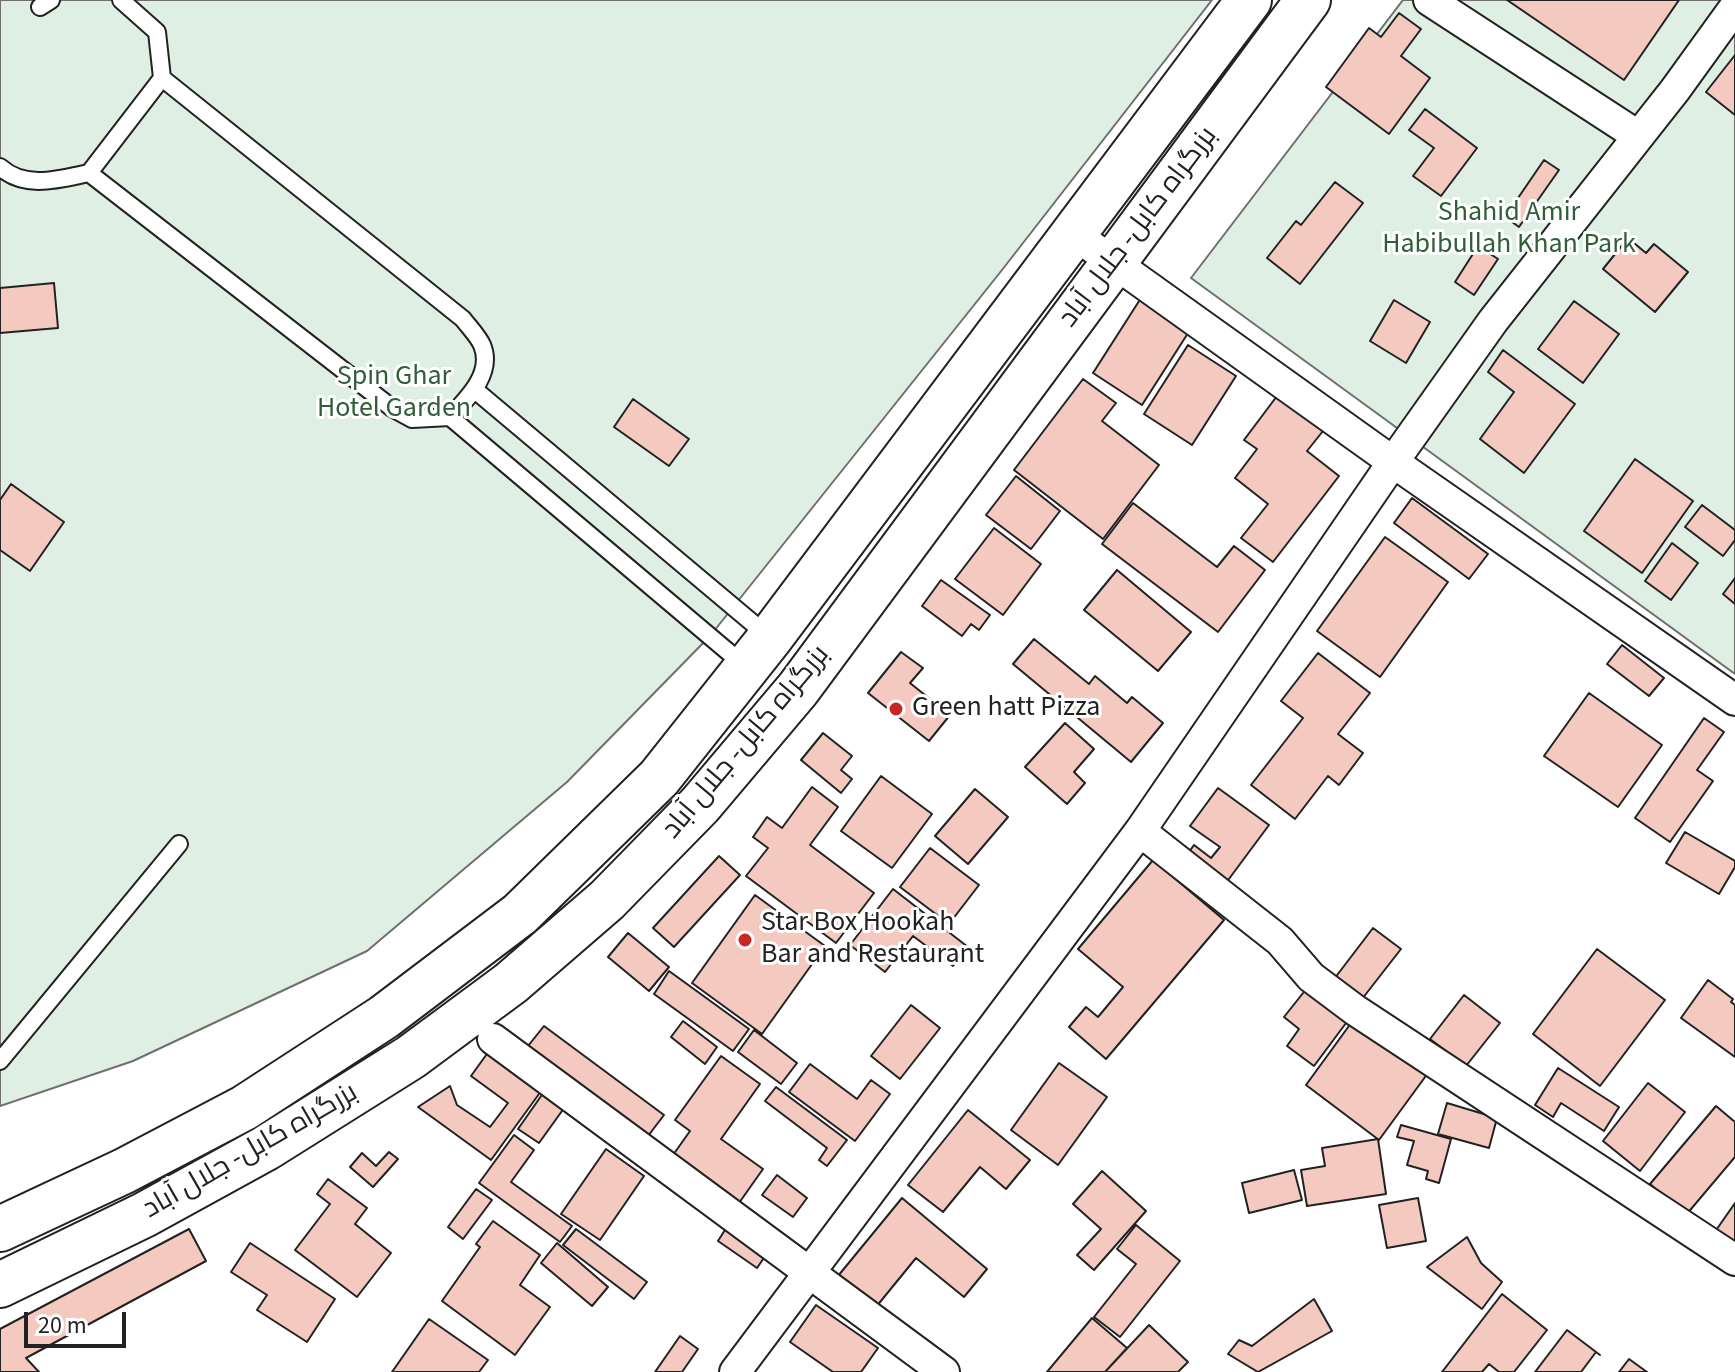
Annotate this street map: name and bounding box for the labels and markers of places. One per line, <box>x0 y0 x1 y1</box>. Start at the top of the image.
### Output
place label: Green hatt Pizza <box>912 692 1100 726</box>
marker: Green hatt Pizza <box>887 700 905 718</box>
place label: Star Box Hookah Bar and Restaurant <box>761 907 984 973</box>
marker: Star Box Hookah Bar and Restaurant <box>736 931 754 949</box>

